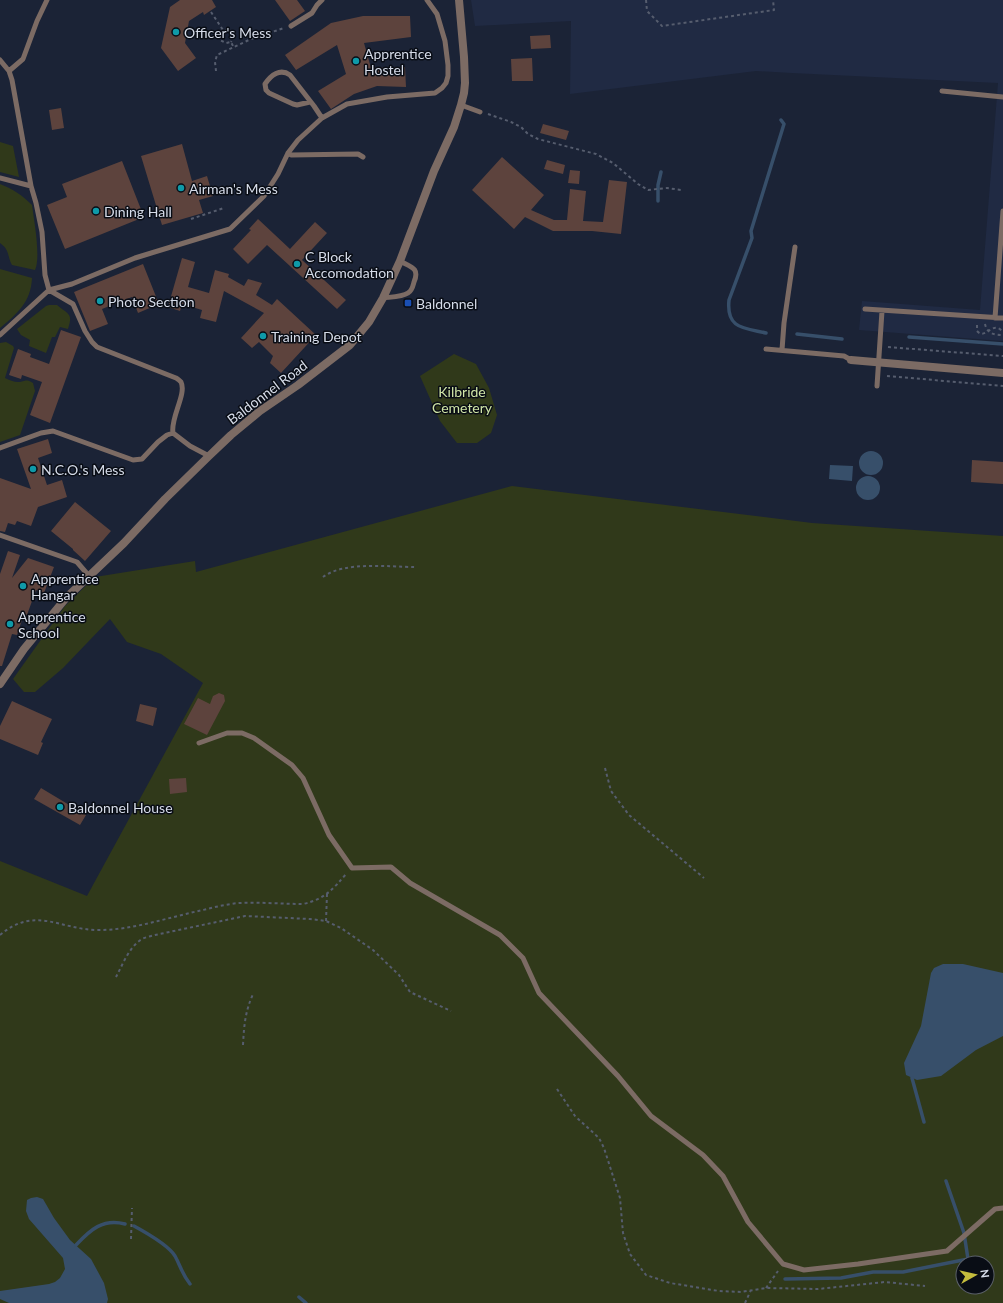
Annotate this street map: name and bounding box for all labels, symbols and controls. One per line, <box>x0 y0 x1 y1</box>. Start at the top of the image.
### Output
place label: Officer's Mess <box>184 24 271 41</box>
marker: Officer's Mess <box>171 27 181 37</box>
place label: Apprentice Hostel <box>364 45 432 78</box>
marker: Apprentice Hostel <box>351 56 361 66</box>
place label: Airman's Mess <box>189 180 278 197</box>
marker: Airman's Mess <box>176 183 186 193</box>
place label: Dining Hall <box>104 203 172 220</box>
marker: Dining Hall <box>91 206 101 216</box>
place label: C Block Accomodation <box>305 248 394 281</box>
marker: C Block Accomodation <box>292 259 302 269</box>
place label: Photo Section <box>108 293 195 310</box>
place label: Baldonnel <box>416 295 477 312</box>
marker: Photo Section <box>95 296 105 306</box>
marker: Baldonnel <box>403 298 413 308</box>
place label: Training Depot <box>271 328 362 345</box>
marker: Training Depot <box>258 331 268 341</box>
street label: Baldonnel Road <box>224 356 310 428</box>
park label: Kilbride Cemetery <box>432 383 493 416</box>
place label: N.C.O.'s Mess <box>41 461 124 478</box>
marker: N.C.O.'s Mess <box>28 464 38 474</box>
place label: Apprentice Hangar <box>31 570 99 603</box>
marker: Apprentice Hangar <box>18 581 28 591</box>
place label: Apprentice School <box>18 608 86 641</box>
marker: Apprentice School <box>5 619 15 629</box>
place label: Baldonnel House <box>68 799 173 816</box>
marker: Baldonnel House <box>55 802 65 812</box>
north arrow <box>955 1255 995 1295</box>
text: N <box>978 1268 992 1279</box>

